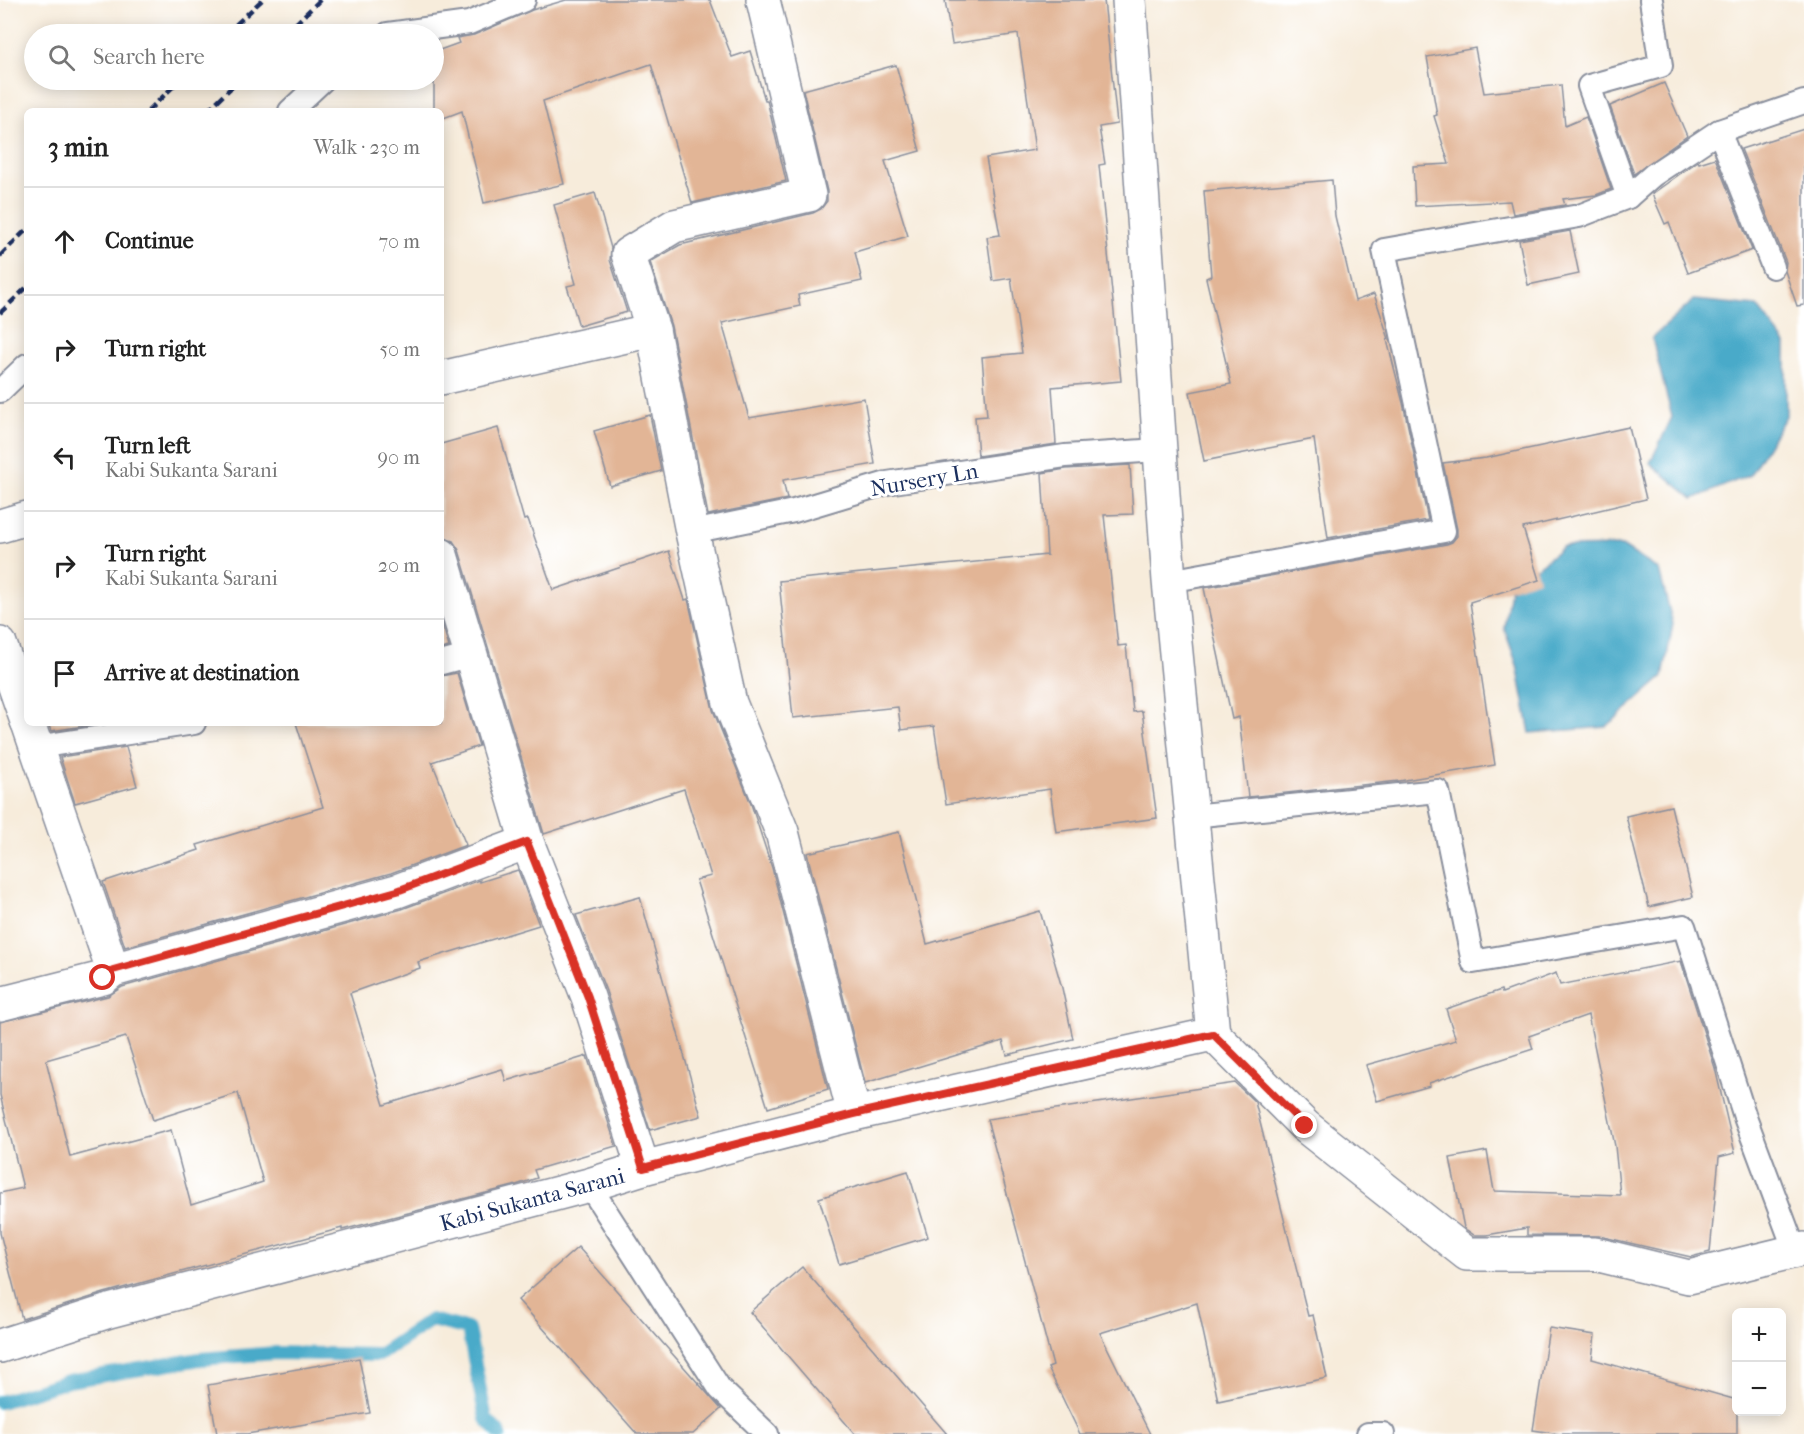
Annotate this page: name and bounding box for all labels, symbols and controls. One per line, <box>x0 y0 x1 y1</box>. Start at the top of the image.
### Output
search box <box>24 24 444 90</box>
icon: search <box>45 41 78 74</box>
text: Search here <box>93 44 205 70</box>
text: 3 min <box>48 132 109 163</box>
text: Walk · 230 m <box>314 136 420 159</box>
icon: ahead <box>48 225 81 258</box>
text: Continue <box>105 228 194 254</box>
text: 70 m <box>378 230 420 253</box>
icon: right <box>48 333 81 366</box>
text: Turn right <box>105 336 206 362</box>
text: 50 m <box>379 338 420 361</box>
text: Turn left <box>105 433 191 459</box>
icon: left <box>48 441 81 474</box>
text: 90 m <box>378 446 420 469</box>
street label: Nursery Ln <box>868 458 980 502</box>
text: Kabi Sukanta Sarani <box>105 459 278 482</box>
text: Turn right <box>105 541 206 567</box>
icon: right <box>48 549 81 582</box>
text: 20 m <box>378 554 420 577</box>
text: Kabi Sukanta Sarani <box>105 567 278 590</box>
icon: arrive <box>48 657 81 690</box>
text: Arrive at destination <box>105 660 299 686</box>
route start <box>89 964 115 990</box>
route end <box>1291 1112 1317 1138</box>
street label: Kabi Sukanta Sarani <box>437 1163 628 1237</box>
map controls <box>1732 1308 1786 1416</box>
button: + <box>1732 1308 1786 1362</box>
button: − <box>1732 1362 1786 1416</box>

